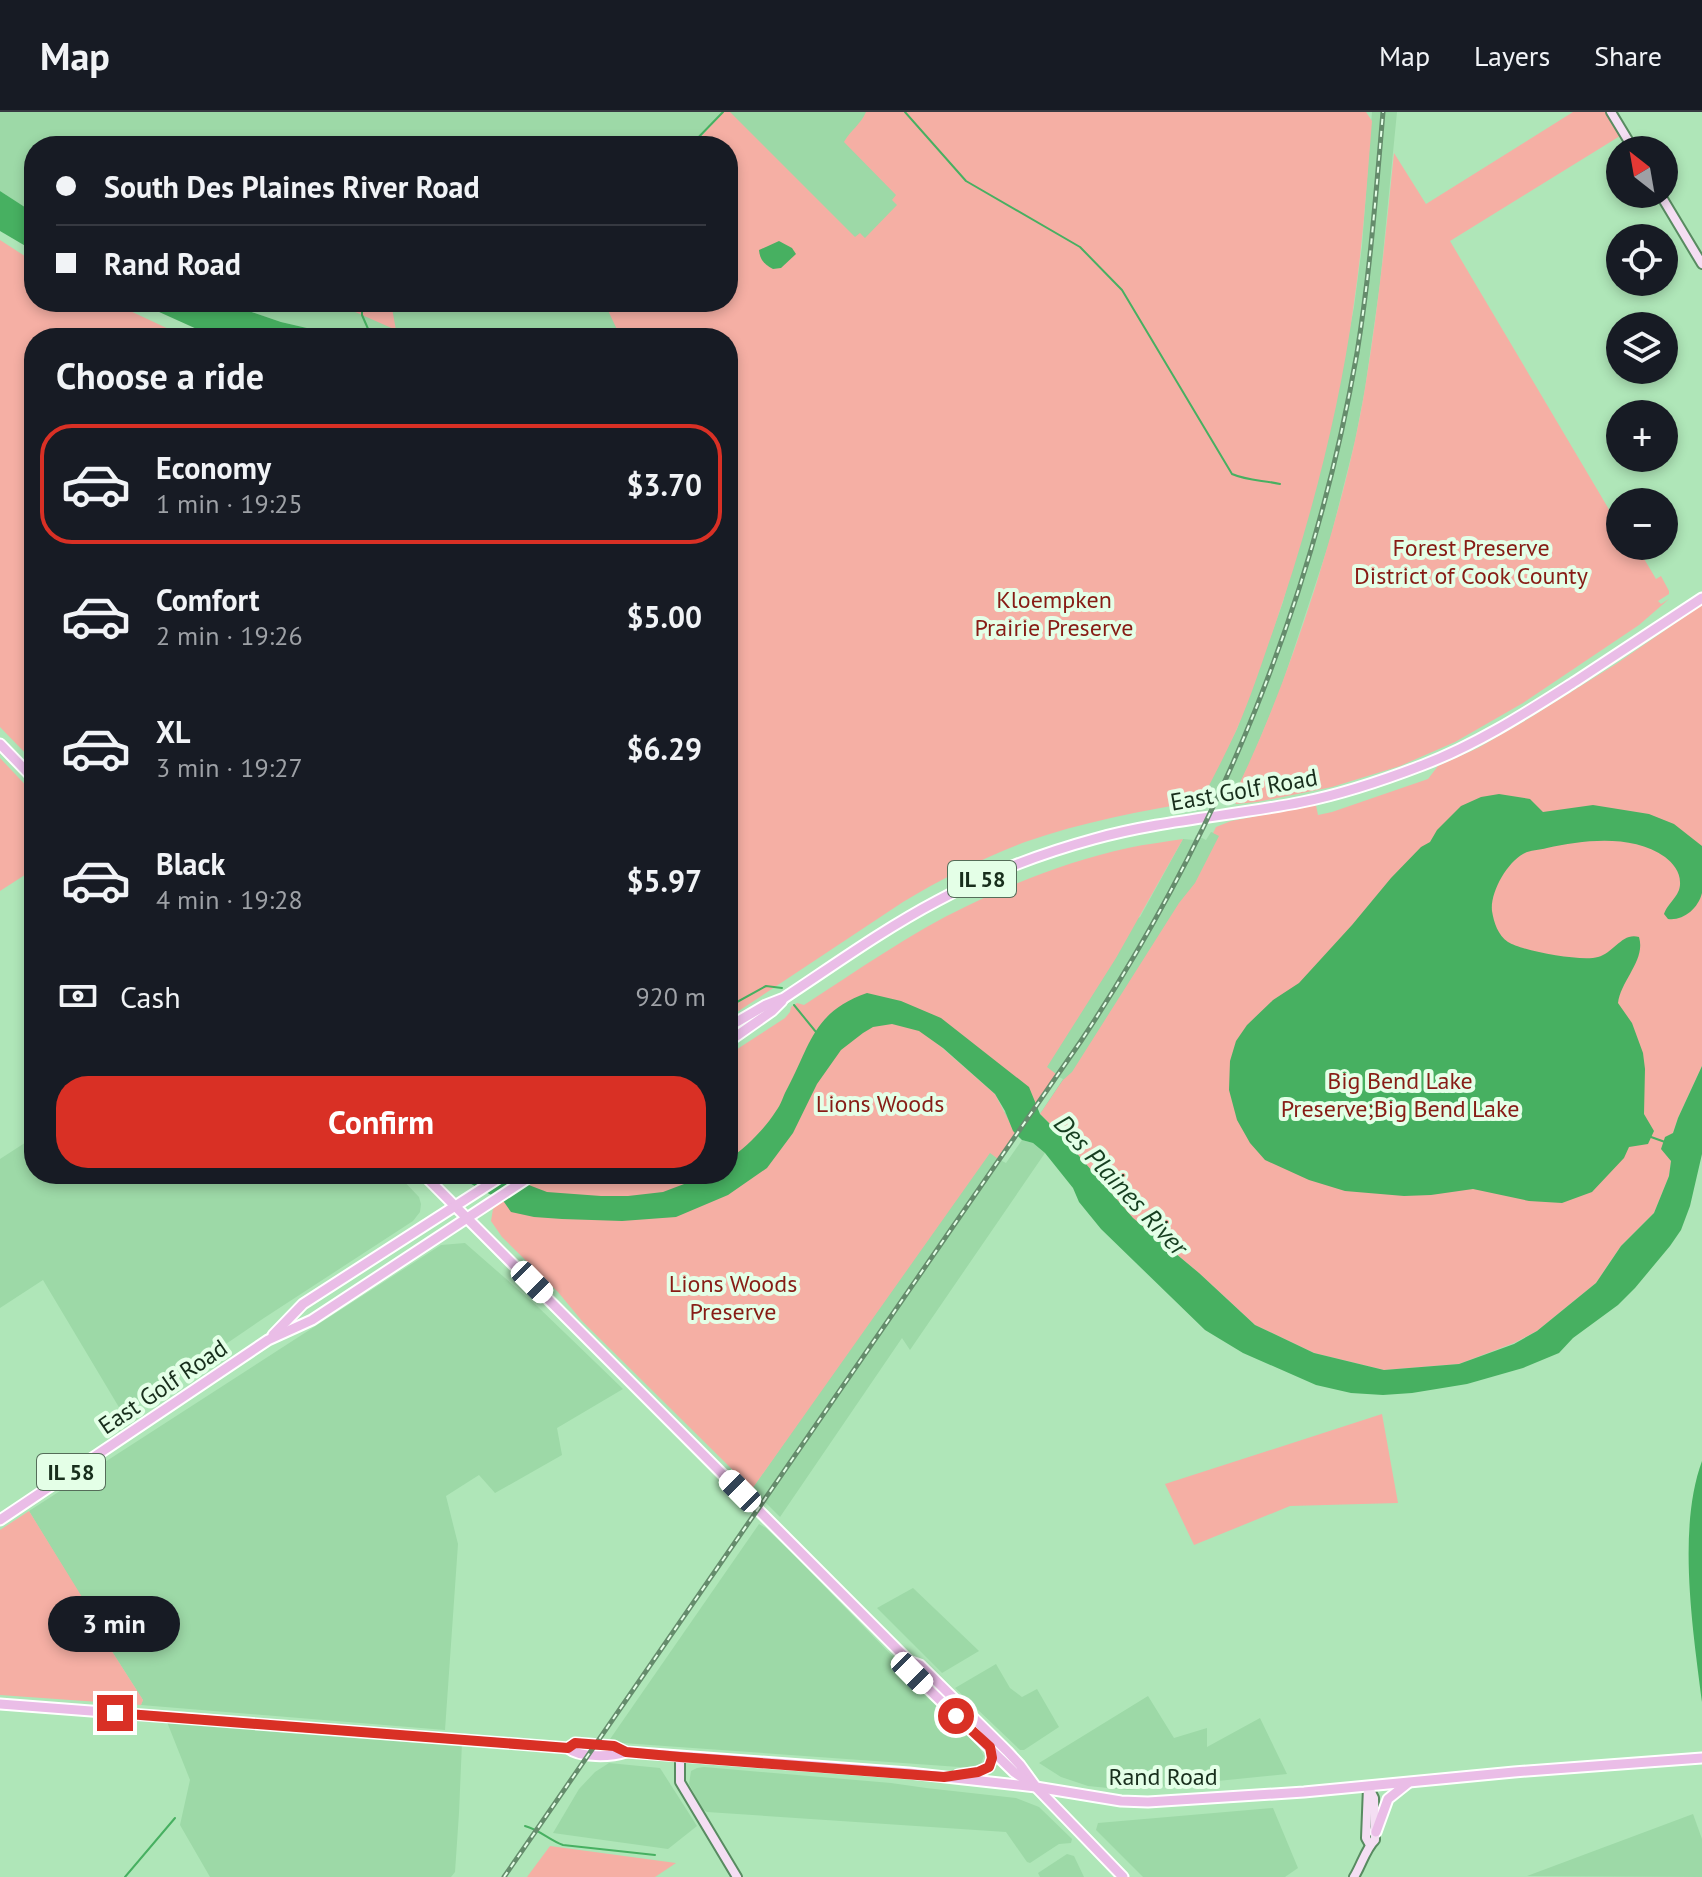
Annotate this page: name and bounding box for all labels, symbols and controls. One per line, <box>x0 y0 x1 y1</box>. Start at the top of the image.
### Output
text: Map <box>40 31 110 80</box>
text: Map <box>1379 37 1430 74</box>
text: Layers <box>1474 37 1550 74</box>
text: Share <box>1594 37 1662 74</box>
north arrow <box>1606 136 1678 208</box>
map controls <box>1606 136 1678 560</box>
text: South Des Plaines River Road <box>104 167 480 206</box>
button: locate <box>1606 224 1678 296</box>
text: Rand Road <box>104 244 241 283</box>
button: layers <box>1606 312 1678 384</box>
text: Choose a ride <box>56 352 264 399</box>
button: + <box>1606 400 1678 472</box>
icon: car <box>60 448 132 520</box>
text: Economy <box>156 448 271 487</box>
text: $3.70 <box>627 465 702 504</box>
text: 1 min · 19:25 <box>156 487 303 520</box>
button: − <box>1606 488 1678 560</box>
park label: Forest Preserve District of Cook County <box>1354 532 1588 591</box>
icon: car <box>60 580 132 652</box>
text: Comfort <box>156 580 259 619</box>
park label: Kloempken Prairie Preserve <box>974 584 1134 643</box>
text: $5.00 <box>627 597 702 636</box>
text: 2 min · 19:26 <box>156 619 303 652</box>
icon: car <box>60 712 132 784</box>
text: XL <box>156 712 190 751</box>
text: $6.29 <box>627 729 702 768</box>
text: 3 min · 19:27 <box>156 751 303 784</box>
street label: East Golf Road <box>1168 761 1320 818</box>
icon: car <box>60 844 132 916</box>
text: Black <box>156 844 225 883</box>
text: $5.97 <box>627 861 702 900</box>
road number: IL 58 <box>948 861 1016 897</box>
text: 4 min · 19:28 <box>156 883 303 916</box>
icon: cash <box>56 974 100 1018</box>
text: Cash <box>120 977 181 1016</box>
text: 920 m <box>635 980 706 1013</box>
park label: Big Bend Lake Preserve;Big Bend Lake <box>1281 1065 1519 1124</box>
button: Confirm <box>56 1076 706 1168</box>
park label: Lions Woods <box>816 1088 944 1119</box>
water label: Des Plaines River <box>1047 1107 1196 1263</box>
car <box>507 1257 557 1307</box>
park label: Lions Woods Preserve <box>669 1268 797 1327</box>
street label: East Golf Road <box>92 1332 233 1441</box>
road number: IL 58 <box>37 1454 105 1490</box>
car <box>715 1466 765 1516</box>
callout: 3 min <box>49 1597 181 1653</box>
text: 3 min <box>82 1607 146 1640</box>
car <box>887 1648 937 1698</box>
route end <box>97 1695 133 1731</box>
route start <box>938 1698 974 1734</box>
street label: Rand Road <box>1108 1761 1218 1792</box>

